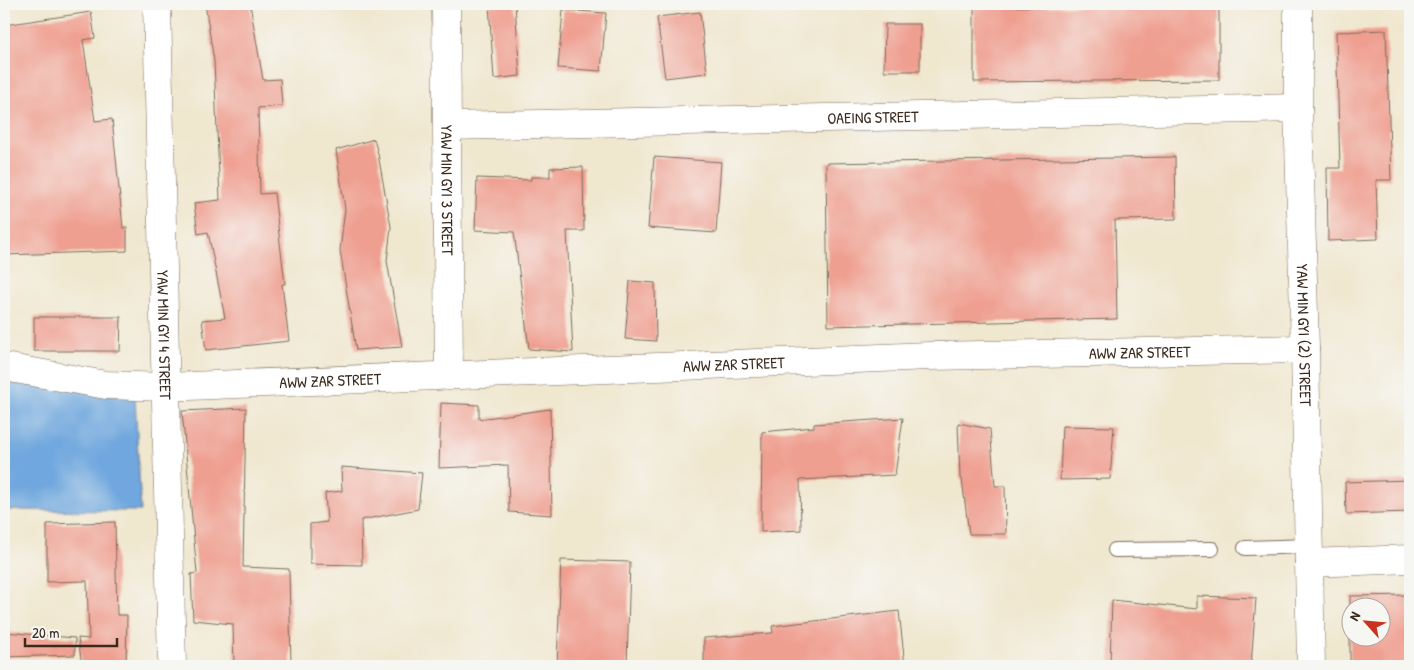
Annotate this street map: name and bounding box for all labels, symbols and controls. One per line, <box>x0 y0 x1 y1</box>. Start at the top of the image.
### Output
street label: OAEING STREET <box>827 105 919 129</box>
street label: YAW MIN GYI 3 STREET <box>436 125 459 256</box>
street label: YAW MIN GYI (2) STREET <box>1292 263 1317 407</box>
street label: YAW MIN GYI 4 STREET <box>152 270 177 400</box>
street label: AWW ZAR STREET <box>1089 340 1191 364</box>
street label: AWW ZAR STREET <box>683 351 786 377</box>
street label: AWW ZAR STREET <box>279 367 382 393</box>
north arrow <box>1342 598 1392 648</box>
text: N <box>1344 608 1364 624</box>
scale bar <box>25 615 118 647</box>
text: 20 m <box>32 622 59 643</box>

